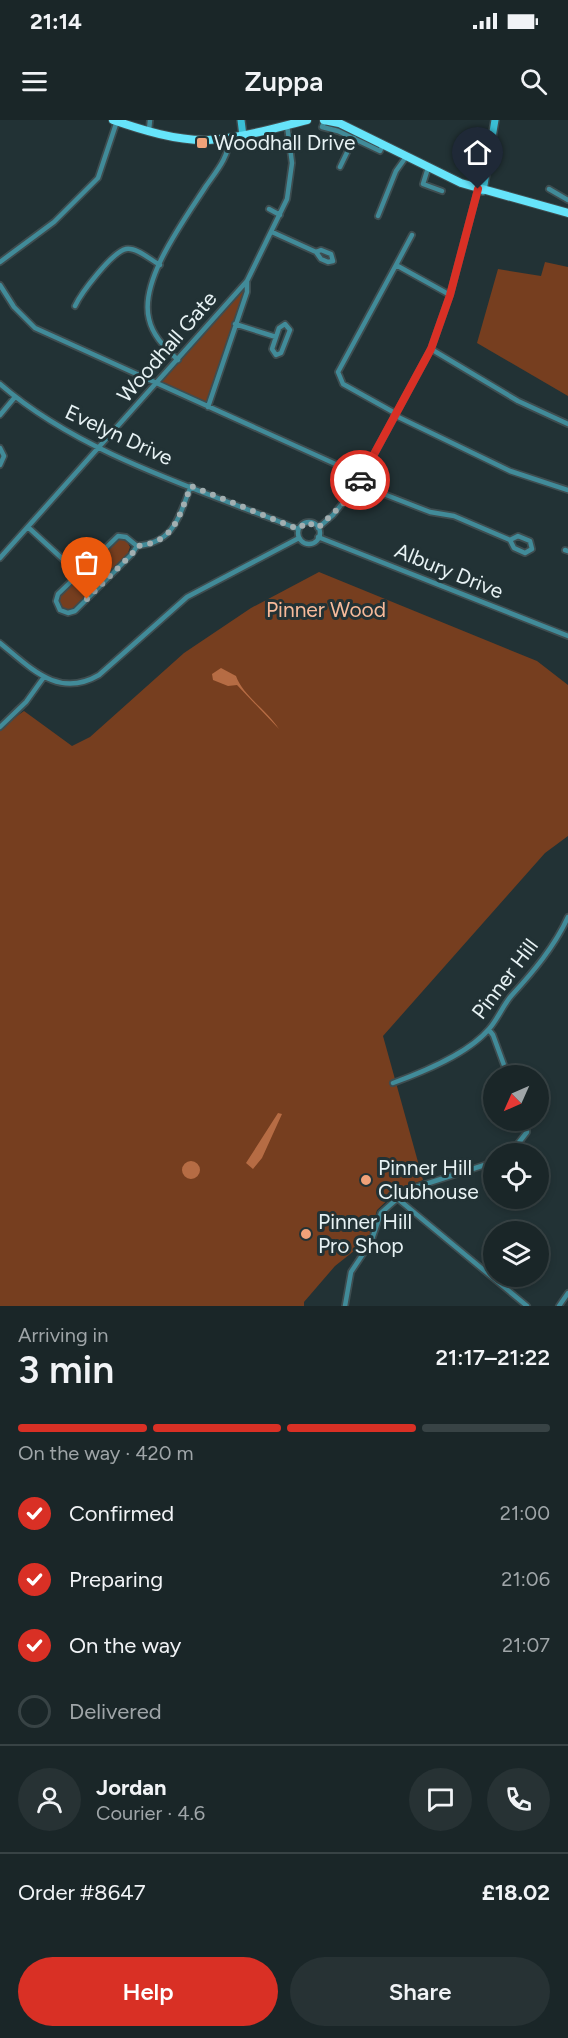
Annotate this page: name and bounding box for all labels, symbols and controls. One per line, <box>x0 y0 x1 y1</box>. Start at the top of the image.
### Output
text: 21:14 <box>30 8 82 35</box>
icon: menu <box>18 65 51 98</box>
text: Zuppa <box>245 65 323 98</box>
icon: search <box>517 65 550 98</box>
pin <box>452 127 503 189</box>
place label: Woodhall Drive <box>214 130 355 155</box>
marker: Woodhall Drive <box>195 136 209 150</box>
icon: home <box>461 136 494 169</box>
street label: Woodhall Gate <box>112 286 222 407</box>
street label: Evelyn Drive <box>61 399 177 470</box>
courier <box>330 450 390 510</box>
icon: car <box>344 464 377 497</box>
pin <box>61 537 112 599</box>
street label: Albury Drive <box>391 537 507 604</box>
icon: bag <box>70 546 103 579</box>
park label: Pinner Wood <box>266 597 386 622</box>
street label: Pinner Hill <box>466 934 543 1024</box>
north arrow <box>483 1065 549 1131</box>
map controls <box>483 1065 549 1287</box>
button: locate <box>483 1143 549 1209</box>
place label: Pinner Hill Clubhouse <box>378 1155 479 1204</box>
marker: Pinner Hill Clubhouse <box>359 1173 373 1187</box>
place label: Pinner Hill Pro Shop <box>318 1209 412 1258</box>
button: layers <box>483 1221 549 1287</box>
marker: Pinner Hill Pro Shop <box>299 1227 313 1241</box>
text: Arriving in <box>18 1323 108 1347</box>
text: 21:17–21:22 <box>436 1344 550 1371</box>
text: 3 min <box>18 1346 114 1393</box>
text: On the way · 420 m <box>18 1441 194 1465</box>
icon: check <box>18 1497 51 1530</box>
text: Confirmed <box>69 1500 174 1527</box>
text: 21:00 <box>500 1501 550 1525</box>
icon: check <box>18 1563 51 1596</box>
text: Preparing <box>69 1566 163 1593</box>
text: 21:06 <box>501 1567 550 1591</box>
icon: check <box>18 1629 51 1662</box>
text: On the way <box>69 1632 181 1659</box>
text: 21:07 <box>502 1633 550 1657</box>
text: Delivered <box>69 1698 162 1725</box>
button: person <box>18 1768 81 1831</box>
button: chat <box>409 1768 472 1831</box>
button: phone <box>487 1768 550 1831</box>
text: Jordan <box>96 1774 167 1801</box>
text: Courier · 4.6 <box>96 1801 205 1825</box>
text: Order #8647 <box>18 1879 146 1906</box>
text: £18.02 <box>482 1879 550 1906</box>
button: Help <box>18 1957 278 2026</box>
button: Share <box>290 1957 550 2026</box>

